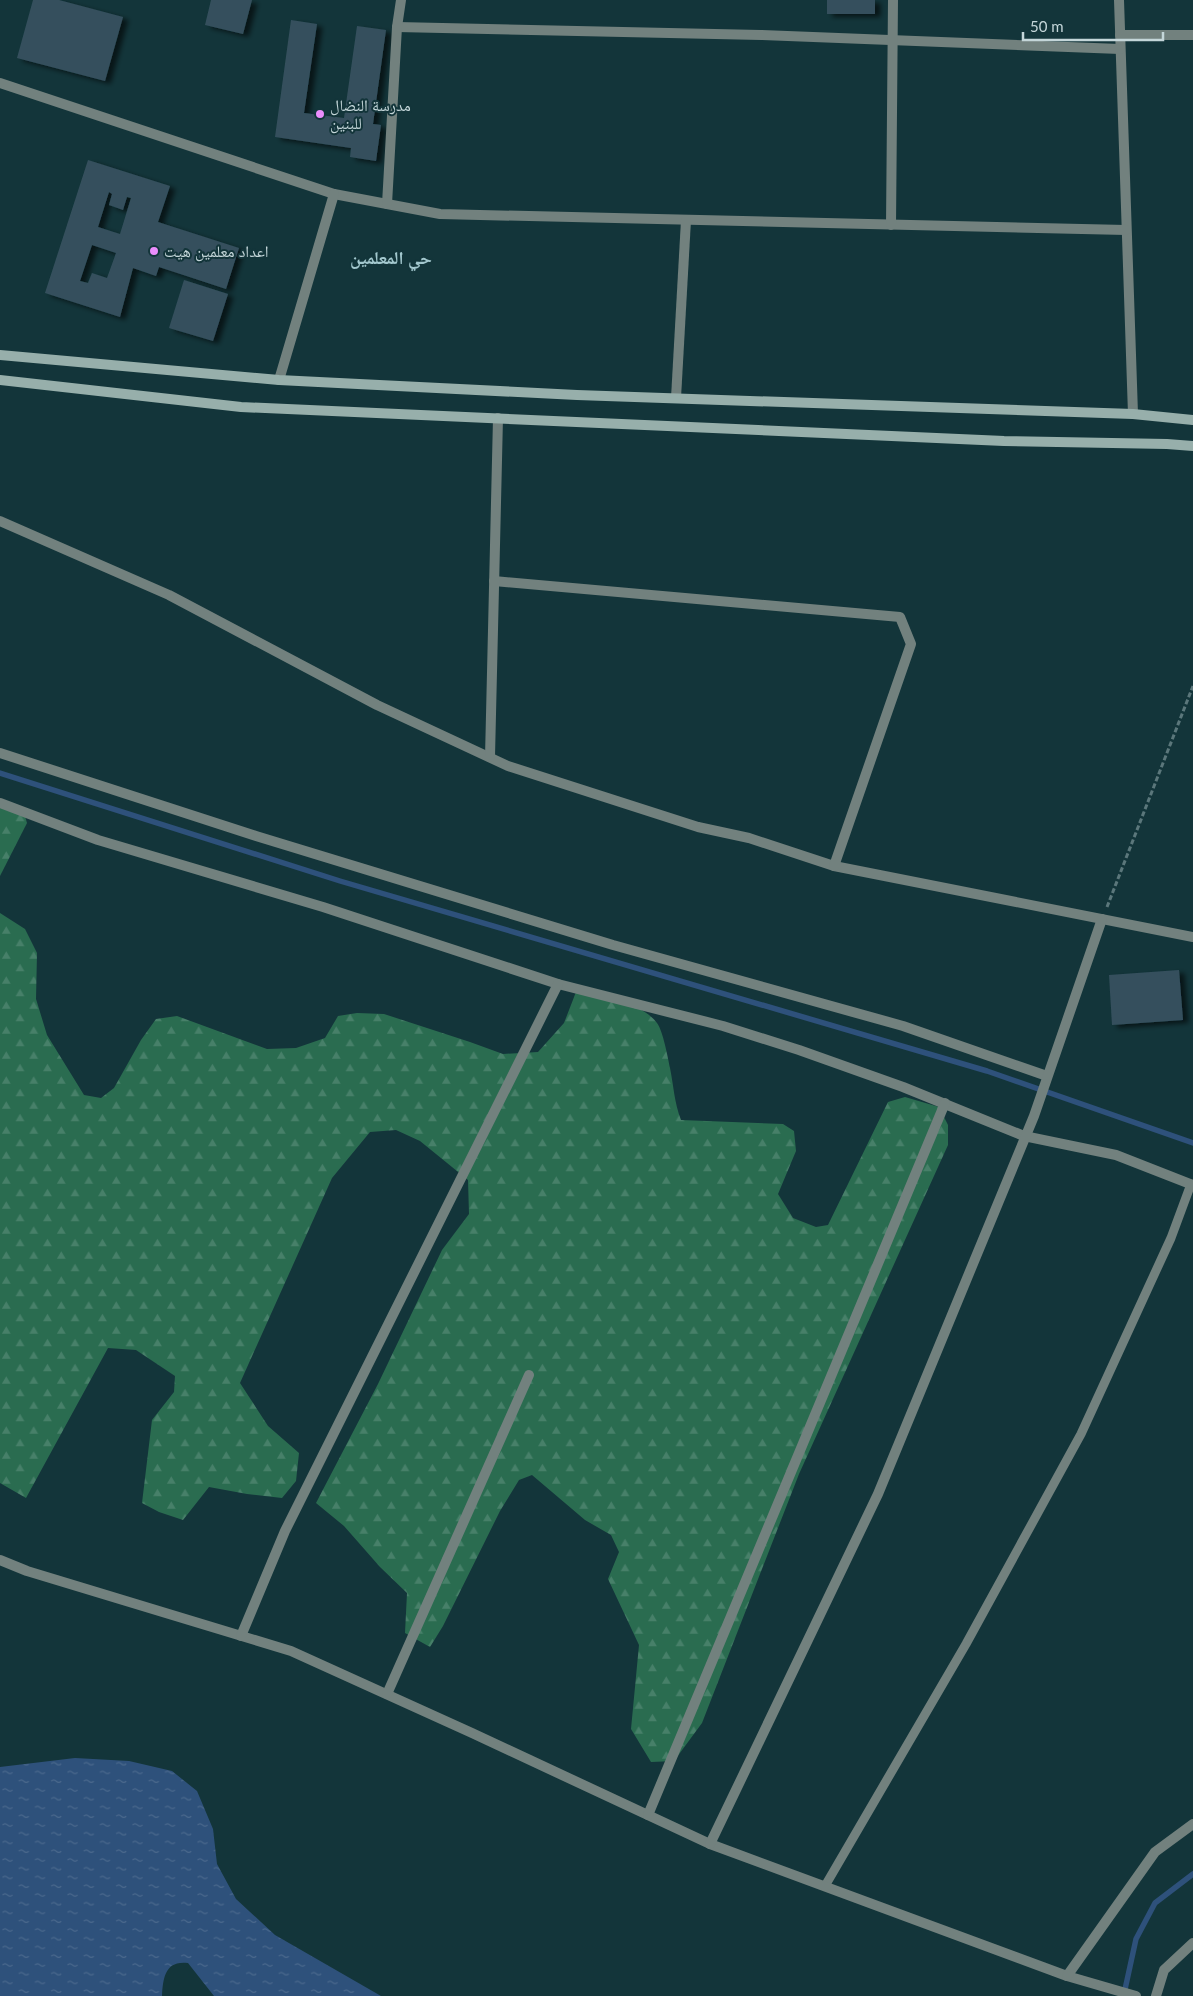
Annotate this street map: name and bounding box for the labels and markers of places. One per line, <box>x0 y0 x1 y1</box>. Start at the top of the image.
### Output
place label: مدرسة النضال للبنين <box>330 95 411 134</box>
marker: مدرسة النضال للبنين <box>314 108 326 120</box>
place label: اعداد معلمين هيت <box>164 241 269 262</box>
marker: اعداد معلمين هيت <box>148 245 160 257</box>

